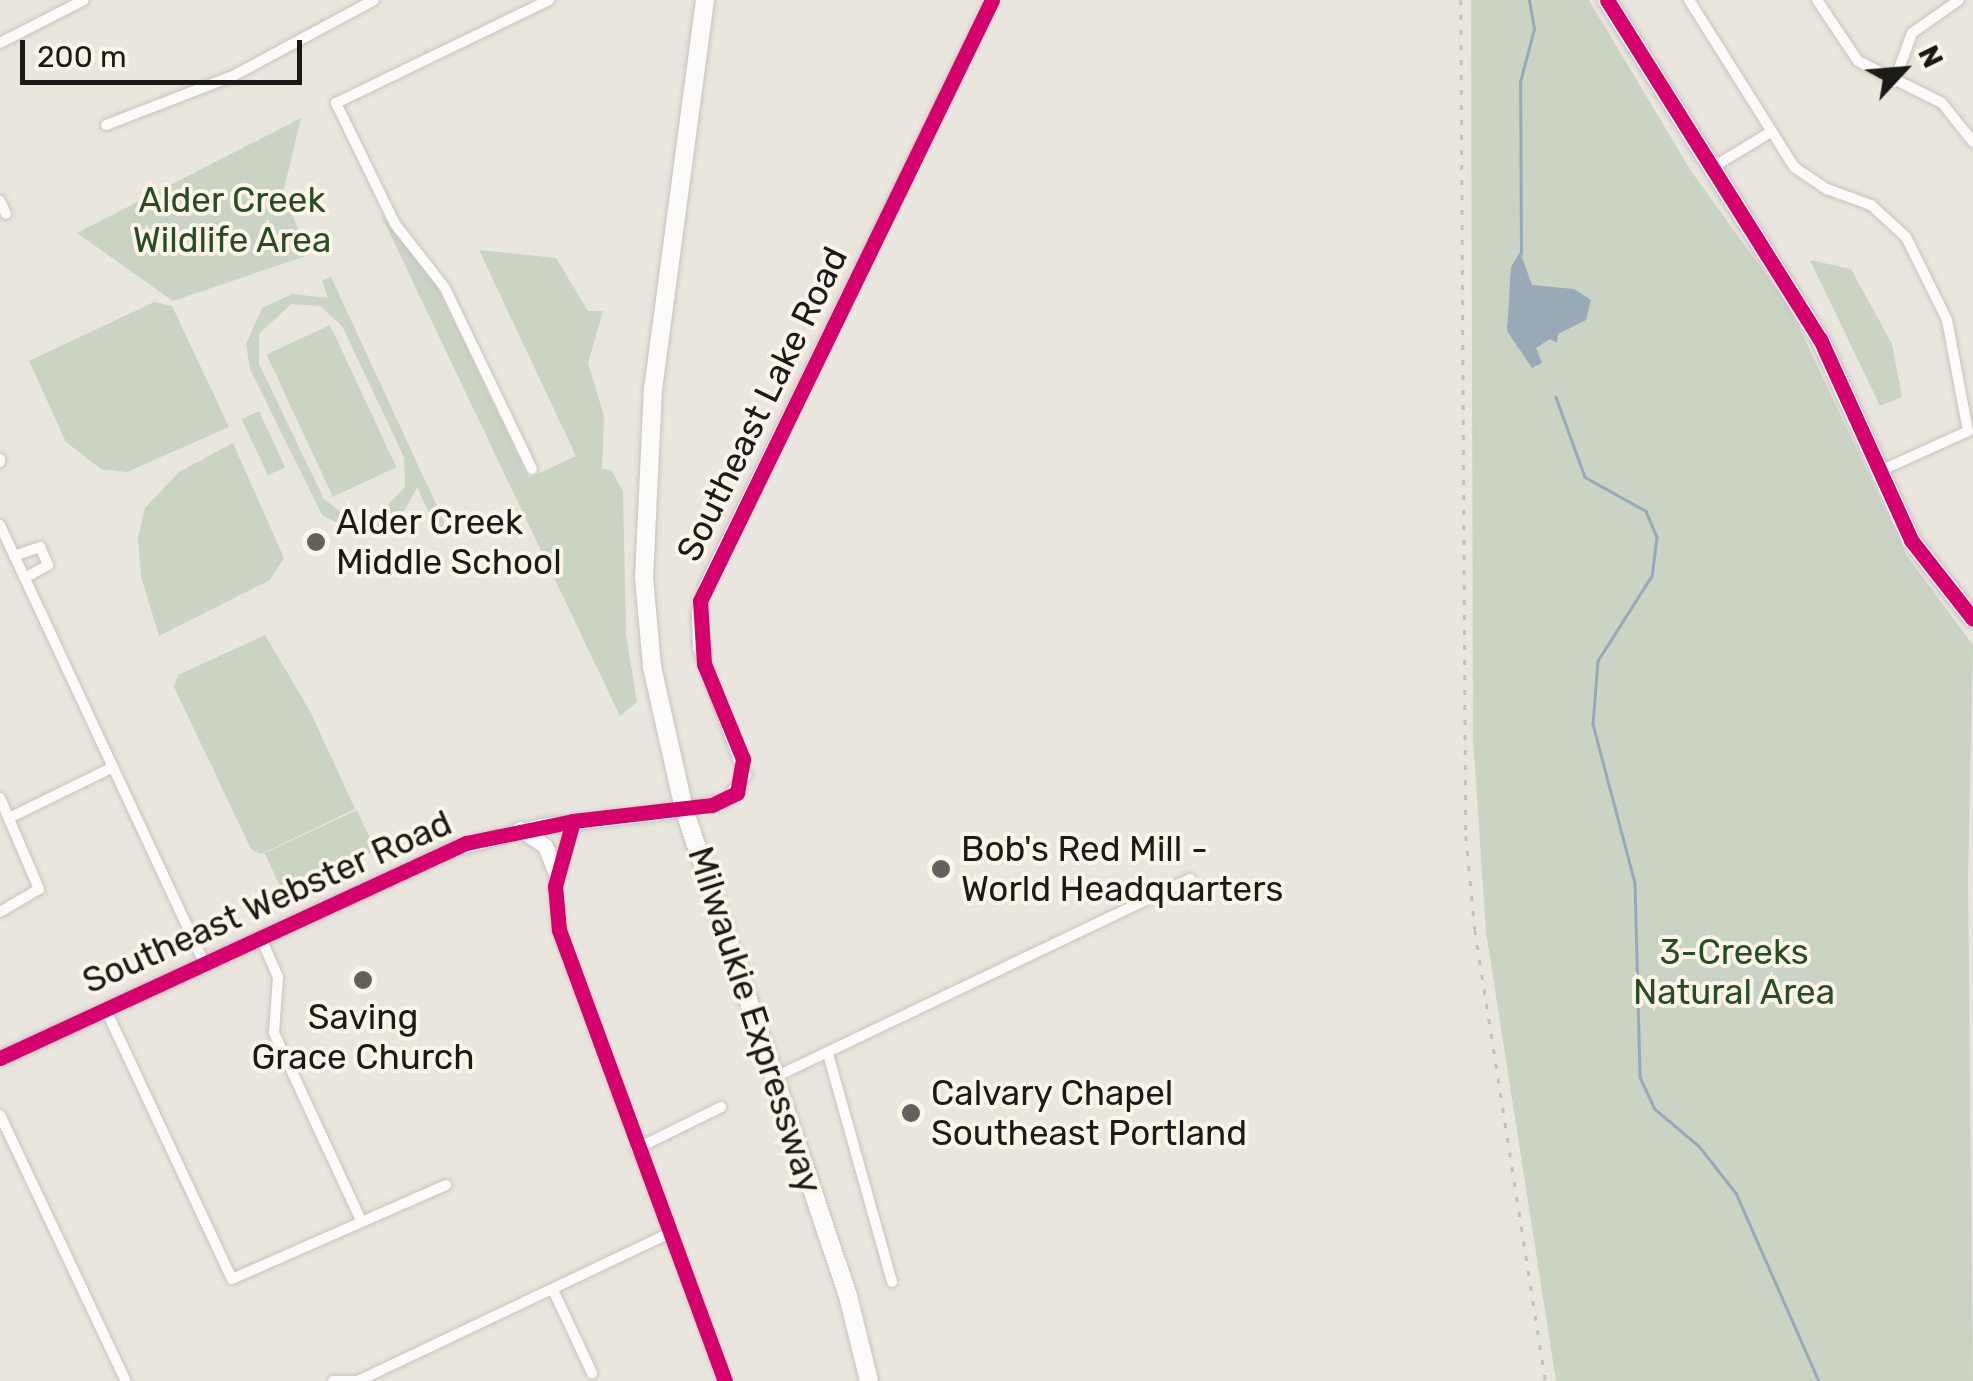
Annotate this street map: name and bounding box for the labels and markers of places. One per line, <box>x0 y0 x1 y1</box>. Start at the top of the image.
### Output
place label: Alder Creek Middle School <box>336 501 562 583</box>
marker: Alder Creek Middle School <box>305 531 327 553</box>
place label: Bob's Red Mill - World Headquarters <box>961 828 1283 910</box>
marker: Bob's Red Mill - World Headquarters <box>930 858 952 880</box>
marker: Saving Grace Church <box>352 969 374 991</box>
place label: Saving Grace Church <box>252 996 474 1078</box>
place label: Calvary Chapel Southeast Portland <box>931 1072 1247 1154</box>
marker: Calvary Chapel Southeast Portland <box>900 1102 922 1124</box>

